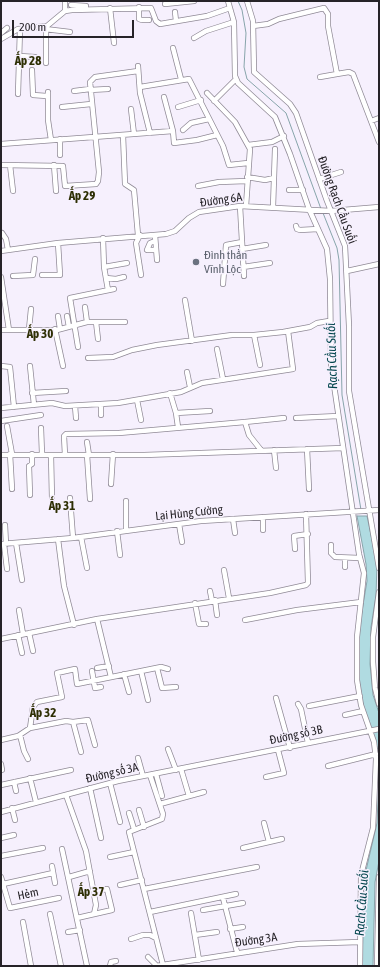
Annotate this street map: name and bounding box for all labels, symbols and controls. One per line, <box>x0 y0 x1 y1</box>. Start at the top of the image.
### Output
scale bar <box>14 12 136 38</box>
text: 200 m <box>19 20 46 34</box>
district label: Ấp 28 <box>15 53 41 69</box>
street label: Đường Rạch Cầu Suối <box>315 154 359 246</box>
district label: Ấp 29 <box>69 188 95 204</box>
street label: Đường 6A <box>199 190 243 210</box>
place label: Đình thần Vĩnh Lộc <box>204 248 247 276</box>
marker: Đình thần Vĩnh Lộc <box>191 257 201 267</box>
water label: Rạch Cầu Suối <box>323 323 341 389</box>
district label: Ấp 30 <box>27 326 53 342</box>
district label: Ấp 31 <box>49 498 75 514</box>
street label: Lại Hùng Cường <box>155 502 223 524</box>
district label: Ấp 32 <box>30 705 56 721</box>
street label: Đường số 3B <box>268 722 324 748</box>
street label: Đường số 3A <box>84 760 140 786</box>
water label: Rạch Cầu Suối <box>352 869 372 937</box>
district label: Ấp 37 <box>78 884 104 900</box>
street label: Hẻm <box>16 885 40 903</box>
street label: Đường 3A <box>234 930 278 950</box>

